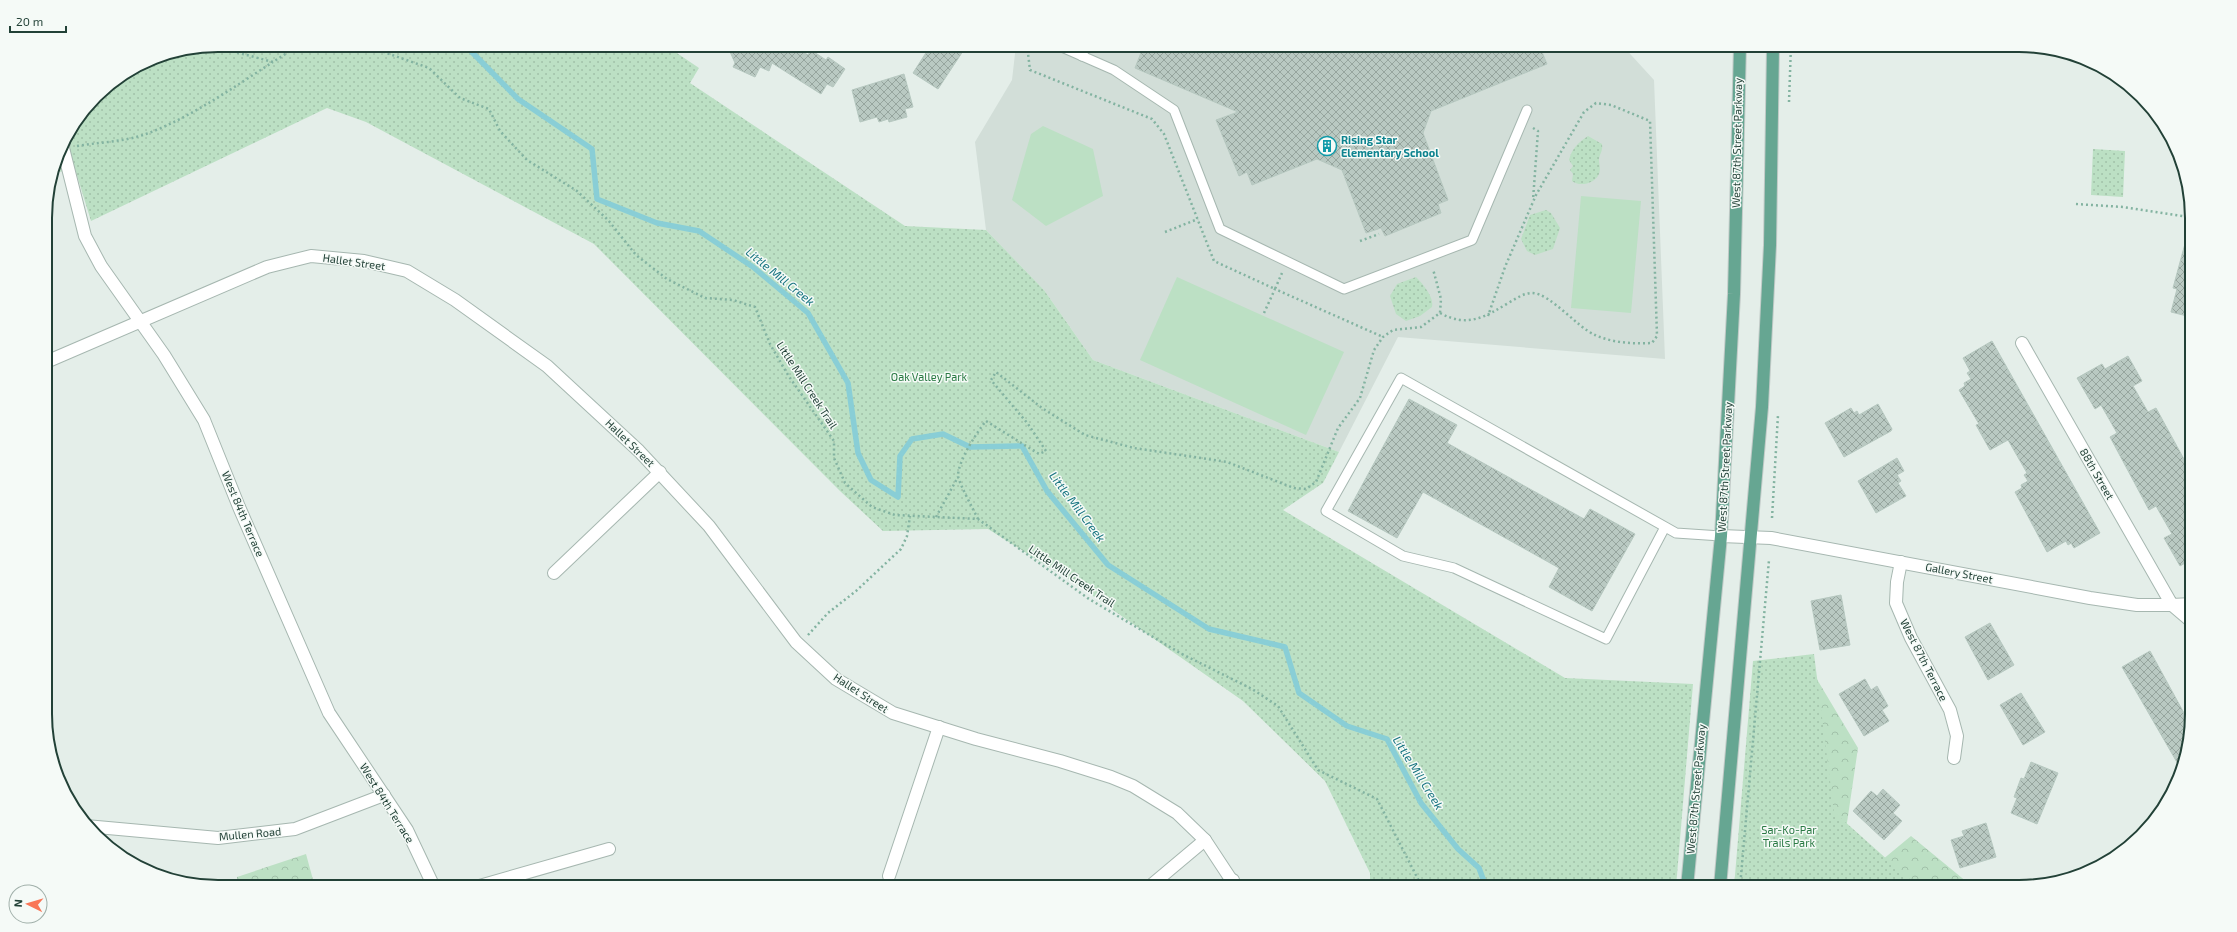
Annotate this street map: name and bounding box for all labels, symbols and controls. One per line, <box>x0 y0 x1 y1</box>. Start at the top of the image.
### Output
scale bar <box>10 8 66 34</box>
text: 20 m <box>16 14 43 28</box>
street label: West 87th Street Parkway <box>1729 78 1744 208</box>
place label: Rising Star Elementary School <box>1341 133 1439 160</box>
building icon: Rising Star Elementary School <box>1316 135 1338 157</box>
water label: Little Mill Creek <box>743 244 818 308</box>
street label: Hallet Street <box>322 251 386 272</box>
street label: Little Mill Creek Trail <box>774 339 841 431</box>
park label: Oak Valley Park <box>891 370 968 383</box>
street label: West 87th Street Parkway <box>1715 401 1734 532</box>
street label: Hallet Street <box>603 416 658 469</box>
street label: 88th Street <box>2078 446 2117 502</box>
street label: West 84th Terrace <box>220 469 267 559</box>
water label: Little Mill Creek <box>1047 469 1109 544</box>
street label: Little Mill Creek Trail <box>1027 542 1119 610</box>
street label: Gallery Street <box>1924 560 1994 585</box>
street label: West 87th Terrace <box>1898 616 1951 703</box>
street label: Hallet Street <box>831 670 891 715</box>
street label: West 87th Street Parkway <box>1683 723 1708 854</box>
water label: Little Mill Creek <box>1391 733 1447 812</box>
street label: West 84th Terrace <box>358 760 417 845</box>
park label: Sar-Ko-Par Trails Park <box>1761 823 1817 849</box>
street label: Mullen Road <box>218 824 282 843</box>
north arrow <box>8 884 48 924</box>
text: N <box>11 899 24 908</box>

